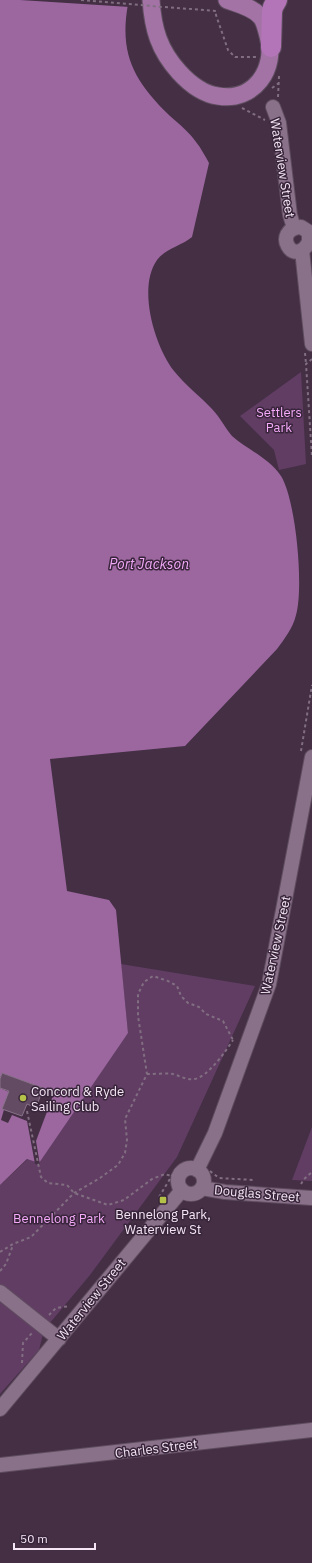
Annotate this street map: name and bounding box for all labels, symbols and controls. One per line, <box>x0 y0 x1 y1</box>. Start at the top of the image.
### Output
street label: Waterview Street <box>266 117 299 219</box>
park label: Settlers Park <box>256 404 302 436</box>
water label: Port Jackson <box>109 555 189 573</box>
street label: Waterview Street <box>257 894 294 996</box>
place label: Concord & Ryde Sailing Club <box>31 1083 124 1115</box>
marker: Concord & Ryde Sailing Club <box>18 1093 28 1103</box>
street label: Douglas Street <box>213 1181 300 1206</box>
marker: Bennelong Park, Waterview St <box>158 1195 168 1205</box>
place label: Bennelong Park, Waterview St <box>115 1206 211 1238</box>
park label: Bennelong Park <box>13 1210 105 1227</box>
street label: Waterview Street <box>53 1255 130 1344</box>
street label: Charles Street <box>114 1435 198 1462</box>
scale bar <box>14 1525 95 1551</box>
text: 50 m <box>20 1531 48 1546</box>

